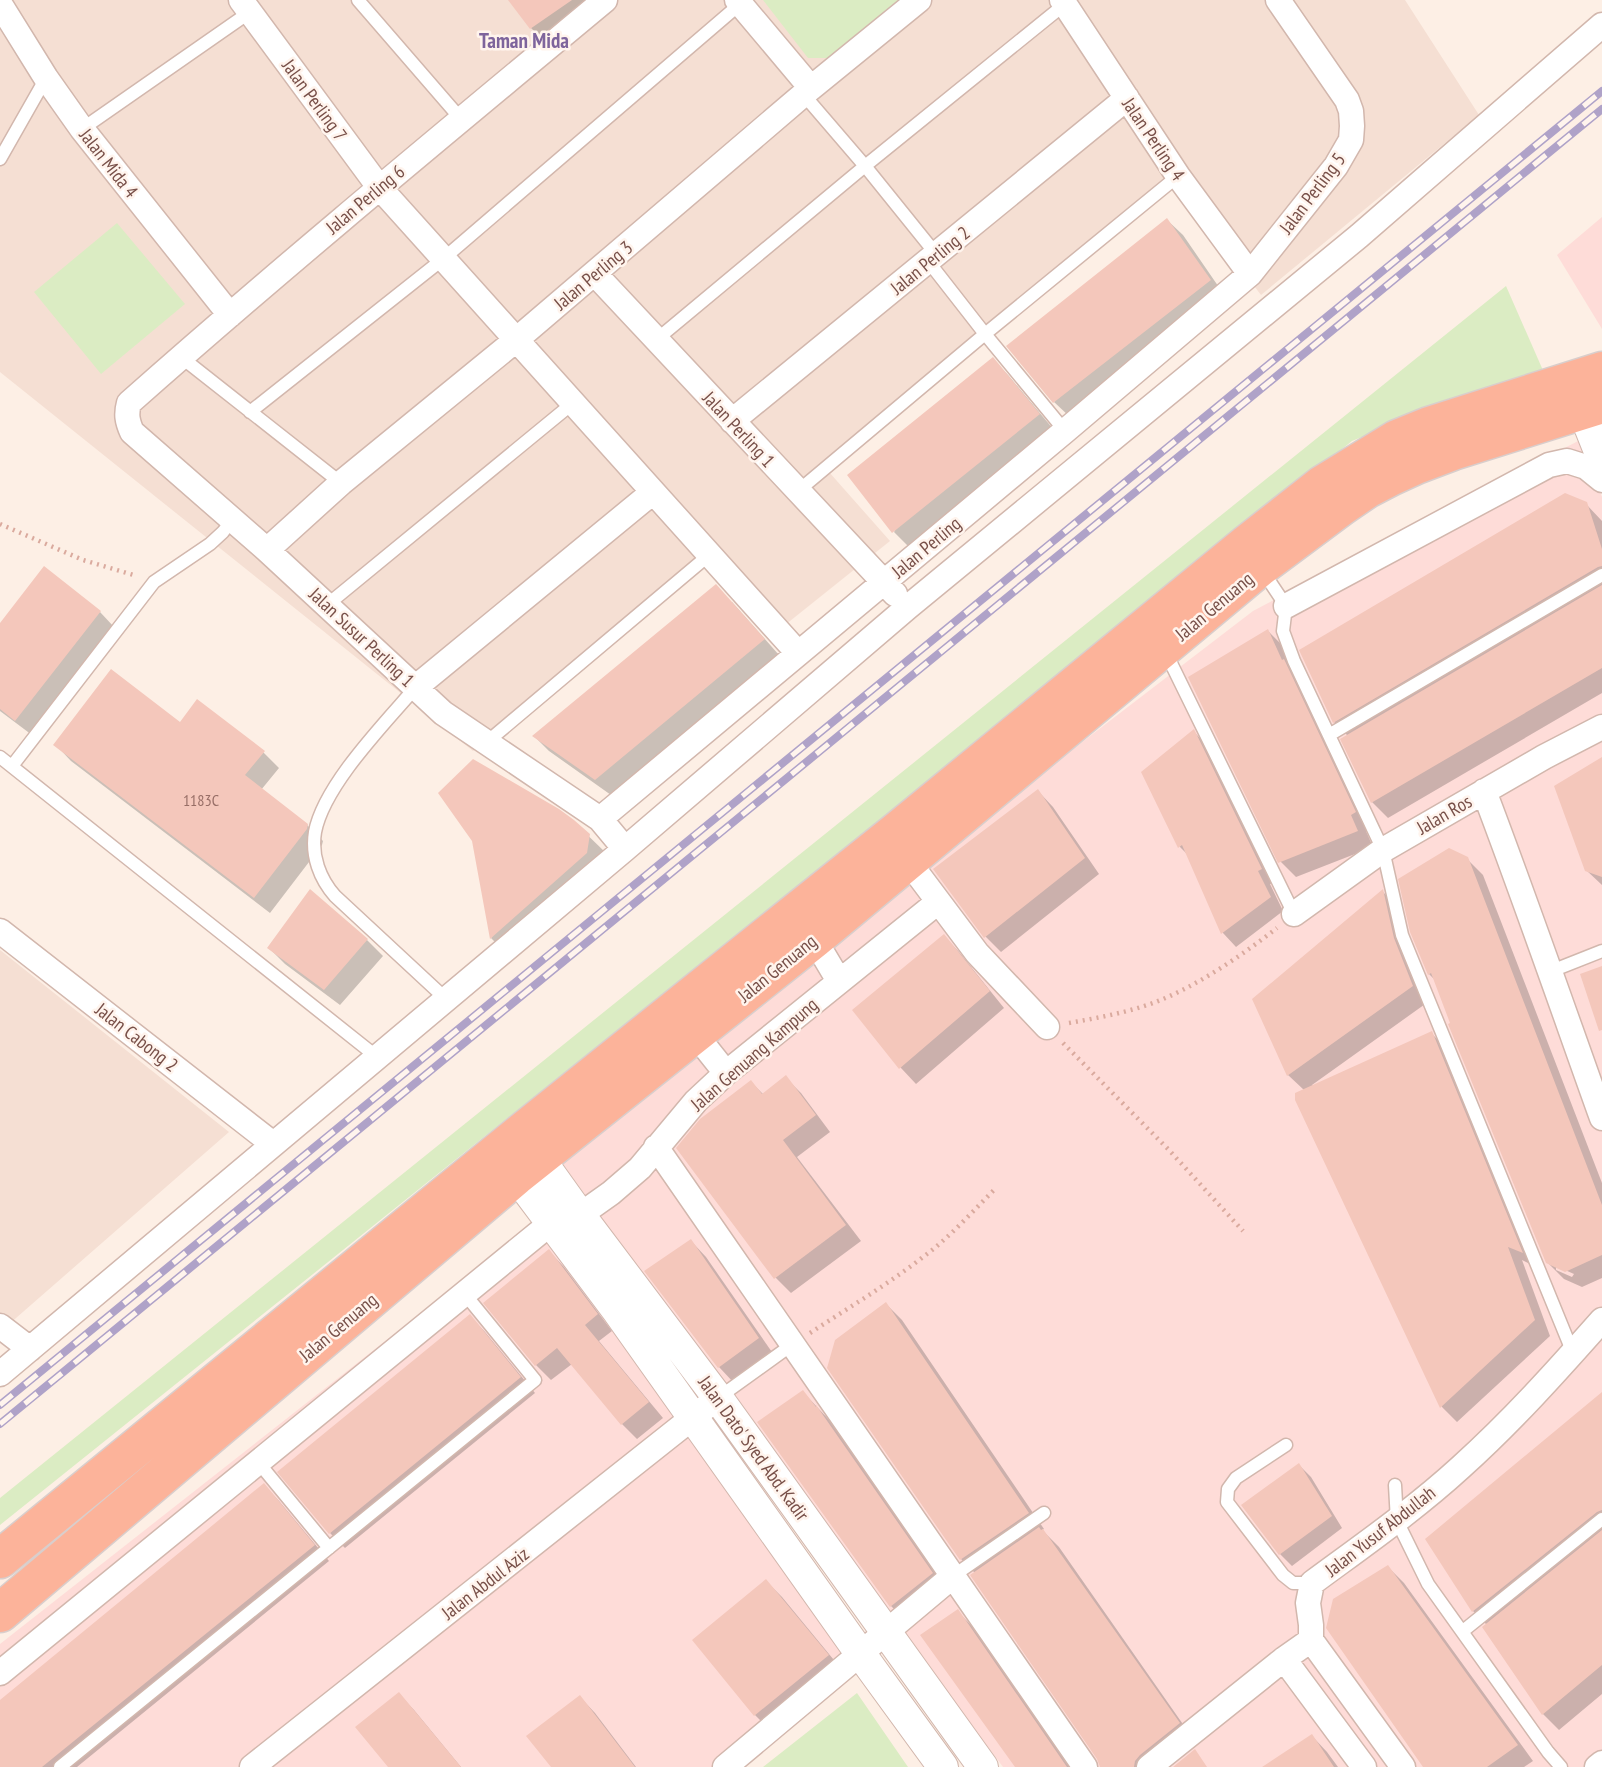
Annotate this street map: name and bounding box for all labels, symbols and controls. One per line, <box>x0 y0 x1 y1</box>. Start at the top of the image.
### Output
district label: Taman Mida <box>479 27 569 54</box>
street label: Jalan Perling 7 <box>277 54 353 146</box>
street label: Jalan Perling 4 <box>1117 92 1191 186</box>
street label: Jalan Mida 4 <box>74 123 144 203</box>
street label: Jalan Perling 5 <box>1273 148 1350 239</box>
street label: Jalan Perling 6 <box>320 159 409 239</box>
street label: Jalan Perling 2 <box>885 221 975 300</box>
street label: Jalan Perling 3 <box>548 235 637 315</box>
street label: Jalan Perling 1 <box>697 385 780 472</box>
street label: Jalan Perling <box>886 511 965 583</box>
street label: Jalan Genuang <box>1169 566 1258 646</box>
street label: Jalan Susur Perling 1 <box>303 581 420 692</box>
street label: Jalan Ros <box>1411 789 1476 840</box>
house number: 1183C <box>183 790 219 810</box>
street label: Jalan Genuang <box>732 929 821 1008</box>
street label: Jalan Genuang Kampung <box>685 992 822 1116</box>
street label: Jalan Cabong 2 <box>90 997 183 1077</box>
street label: Jalan Genuang <box>293 1287 382 1367</box>
street label: Jalan Dato' Syed Abd. Kadir <box>693 1370 815 1526</box>
street label: Jalan Yusuf Abdullah <box>1319 1480 1440 1582</box>
street label: Jalan Abdul Aziz <box>436 1541 534 1625</box>

